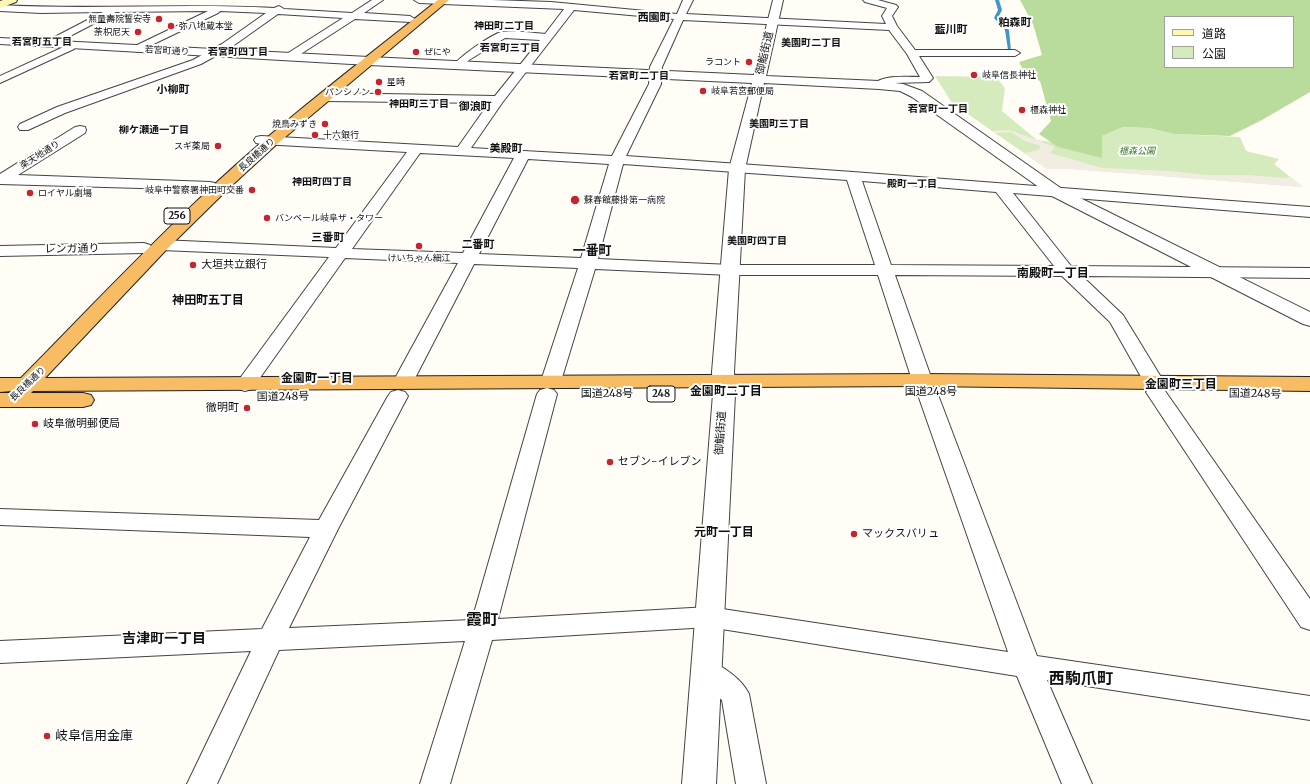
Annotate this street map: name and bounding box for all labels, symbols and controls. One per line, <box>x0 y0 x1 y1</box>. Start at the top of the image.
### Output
district label: 西園町 <box>638 11 670 25</box>
place label: 無量壽院誓安寺 <box>88 14 151 24</box>
marker: 無量壽院誓安寺 <box>154 14 164 24</box>
district label: 粕森町 <box>999 16 1031 30</box>
legend <box>1164 16 1294 68</box>
district label: 神田町二丁目 <box>474 20 534 32</box>
marker: 弥八地蔵本堂 <box>166 21 176 31</box>
place label: 弥八地蔵本堂 <box>179 21 233 31</box>
district label: 藍川町 <box>935 23 967 37</box>
text: 道路 <box>1202 26 1226 41</box>
place label: 荼枳尼天 <box>94 27 130 37</box>
marker: 荼枳尼天 <box>133 27 143 37</box>
street label: 御鮨街道 <box>754 30 776 76</box>
district label: 若宮町五丁目 <box>12 36 72 48</box>
district label: 美園町二丁目 <box>781 37 841 49</box>
district label: 若宮町三丁目 <box>480 42 540 54</box>
street label: 若宮町通り <box>144 44 190 58</box>
district label: 若宮町四丁目 <box>208 46 268 58</box>
text: 公園 <box>1202 46 1226 61</box>
marker: ぜにや <box>411 47 421 57</box>
place label: ぜにや <box>424 47 451 57</box>
place label: ラコント <box>705 57 741 67</box>
marker: ラコント <box>744 57 754 67</box>
district label: 若宮町二丁目 <box>609 70 669 82</box>
marker: 岐阜信長神社 <box>969 70 979 80</box>
place label: 岐阜信長神社 <box>982 70 1036 80</box>
marker: 星時 <box>374 77 384 87</box>
place label: 星時 <box>387 77 405 87</box>
district label: 小柳町 <box>157 83 189 97</box>
marker: 岐阜若宮郵便局 <box>698 86 708 96</box>
place label: 岐阜若宮郵便局 <box>711 86 774 96</box>
place label: パンシノン <box>325 87 370 97</box>
marker: パンシノン <box>373 87 383 97</box>
district label: 神田町三丁目 <box>389 98 449 110</box>
district label: 御浪町 <box>459 100 491 114</box>
district label: 若宮町一丁目 <box>908 103 968 115</box>
marker: 橿森神社 <box>1017 105 1027 115</box>
place label: 橿森神社 <box>1030 105 1066 115</box>
district label: 美園町三丁目 <box>749 118 809 130</box>
place label: 焼鳥みずき <box>272 119 317 129</box>
marker: 焼鳥みずき <box>320 119 330 129</box>
district label: 柳ケ瀬通一丁目 <box>119 124 189 136</box>
marker: 十六銀行 <box>310 130 320 140</box>
place label: 十六銀行 <box>323 130 359 140</box>
street label: 長良橋通り <box>237 136 277 174</box>
street label: 楽天地通り <box>18 138 62 172</box>
place label: スギ薬局 <box>174 141 210 151</box>
marker: スギ薬局 <box>213 141 223 151</box>
district label: 美殿町 <box>490 142 522 156</box>
park label: 橿森公園 <box>1119 146 1155 156</box>
district label: 神田町四丁目 <box>292 176 352 188</box>
district label: 殿町一丁目 <box>887 178 937 190</box>
place label: 岐阜中警察署神田町交番 <box>145 185 244 195</box>
marker: 岐阜中警察署神田町交番 <box>247 185 257 195</box>
marker: ロイヤル劇場 <box>25 188 35 198</box>
place label: ロイヤル劇場 <box>38 188 92 198</box>
marker: 蘇春館藤掛第一病院 <box>569 194 581 206</box>
place label: 蘇春館藤掛第一病院 <box>584 195 665 205</box>
road number: 256 <box>164 208 190 224</box>
marker: バンベール岐阜ザ・タワー <box>262 213 272 223</box>
place label: バンベール岐阜ザ・タワー <box>275 213 383 223</box>
district label: 三番町 <box>312 231 344 245</box>
district label: 美園町四丁目 <box>727 235 787 247</box>
district label: 二番町 <box>462 238 494 252</box>
marker: けいちゃん細江 <box>414 241 424 251</box>
street label: レンガ通り <box>44 242 100 256</box>
district label: 一番町 <box>573 243 611 259</box>
place label: けいちゃん細江 <box>388 253 450 263</box>
place label: 大垣共立銀行 <box>201 258 267 272</box>
marker: 大垣共立銀行 <box>188 260 198 270</box>
district label: 南殿町一丁目 <box>1017 267 1089 281</box>
district label: 神田町五丁目 <box>172 294 244 308</box>
street label: 長良橋通り <box>8 364 48 404</box>
district label: 金園町一丁目 <box>281 372 353 386</box>
district label: 金園町三丁目 <box>1145 378 1217 392</box>
district label: 金園町二丁目 <box>690 385 762 399</box>
street label: 国道248号 <box>905 385 957 399</box>
road number: 248 <box>647 386 675 402</box>
street label: 国道248号 <box>581 387 633 401</box>
street label: 国道248号 <box>1229 387 1281 401</box>
street label: 国道248号 <box>257 390 309 404</box>
place label: 徹明町 <box>206 401 239 415</box>
marker: 徹明町 <box>242 403 252 413</box>
street label: 御鮨街道 <box>713 411 729 455</box>
place label: 岐阜徹明郵便局 <box>43 417 120 431</box>
marker: 岐阜徹明郵便局 <box>30 419 40 429</box>
place label: セブン-イレブン <box>618 455 701 469</box>
marker: セブン-イレブン <box>605 457 615 467</box>
district label: 元町一丁目 <box>694 526 754 540</box>
place label: マックスバリュ <box>862 527 939 541</box>
marker: マックスバリュ <box>849 529 859 539</box>
district label: 霞町 <box>466 610 498 630</box>
district label: 吉津町一丁目 <box>122 631 206 647</box>
district label: 西駒爪町 <box>1049 669 1113 689</box>
place label: 岐阜信用金庫 <box>55 728 133 744</box>
marker: 岐阜信用金庫 <box>42 731 52 741</box>

